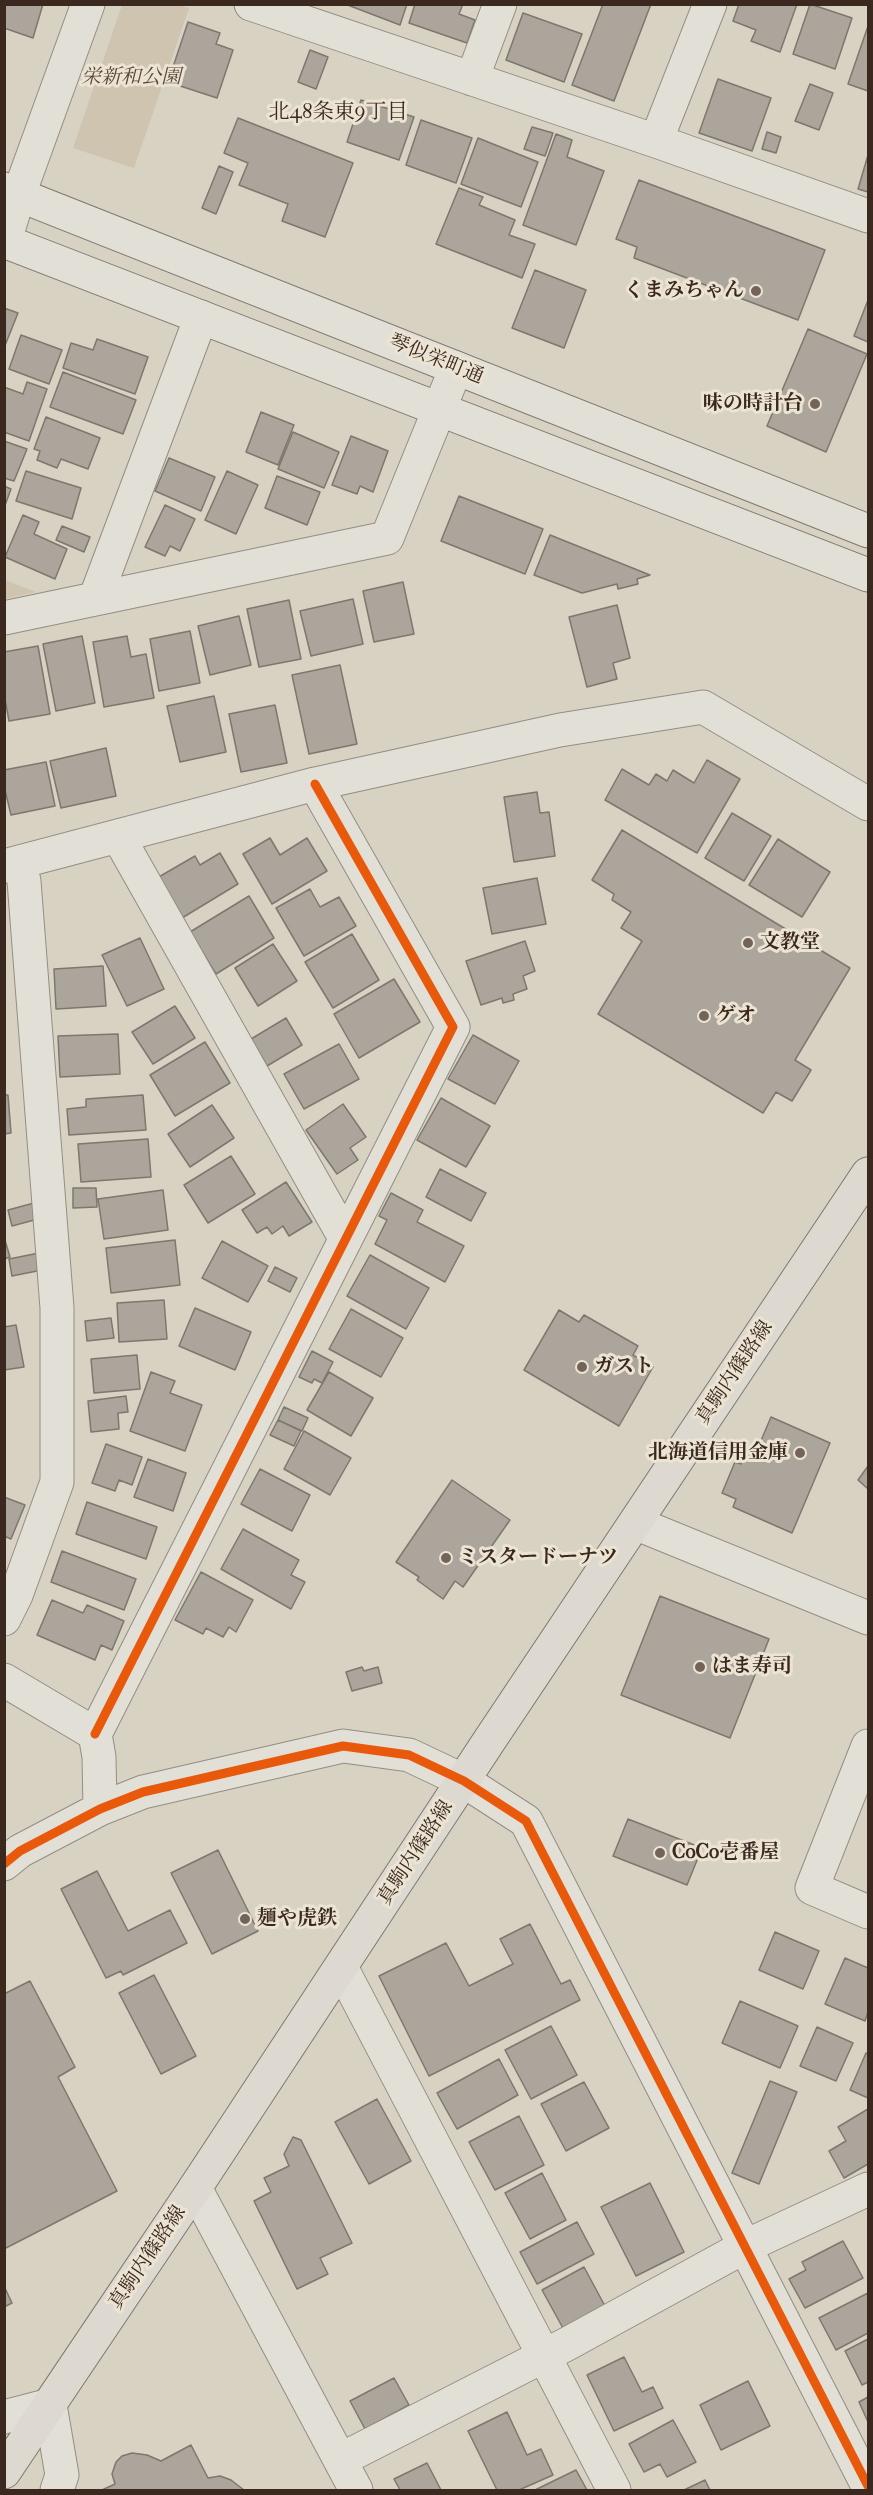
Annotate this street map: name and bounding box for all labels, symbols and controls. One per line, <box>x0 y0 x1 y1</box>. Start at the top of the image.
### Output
park label: 栄新和公園 <box>81 66 181 90</box>
district label: 北48条東9丁目 <box>269 100 407 126</box>
place label: くまみちゃん <box>624 279 744 303</box>
marker: くまみちゃん <box>749 284 763 298</box>
street label: 琴似栄町通 <box>385 330 487 390</box>
place label: 味の時計台 <box>703 392 803 416</box>
marker: 味の時計台 <box>808 397 822 411</box>
place label: 文教堂 <box>760 931 820 955</box>
marker: 文教堂 <box>741 936 755 950</box>
place label: ゲオ <box>716 1004 756 1028</box>
marker: ゲオ <box>697 1009 711 1023</box>
street label: 真駒内篠路線 <box>692 1317 778 1429</box>
place label: ガスト <box>594 1355 654 1379</box>
marker: ガスト <box>575 1360 589 1374</box>
place label: 北海道信用金庫 <box>648 1441 788 1465</box>
marker: 北海道信用金庫 <box>793 1446 807 1460</box>
place label: ミスタードーナツ <box>458 1546 618 1570</box>
marker: ミスタードーナツ <box>439 1551 453 1565</box>
place label: はま寿司 <box>712 1655 792 1679</box>
marker: はま寿司 <box>693 1660 707 1674</box>
street label: 真駒内篠路線 <box>373 1796 459 1910</box>
place label: CoCo壱番屋 <box>672 1841 779 1865</box>
marker: CoCo壱番屋 <box>653 1846 667 1860</box>
place label: 麺や虎鉄 <box>257 1907 337 1931</box>
marker: 麺や虎鉄 <box>238 1912 252 1926</box>
street label: 真駒内篠路線 <box>105 2202 191 2314</box>

